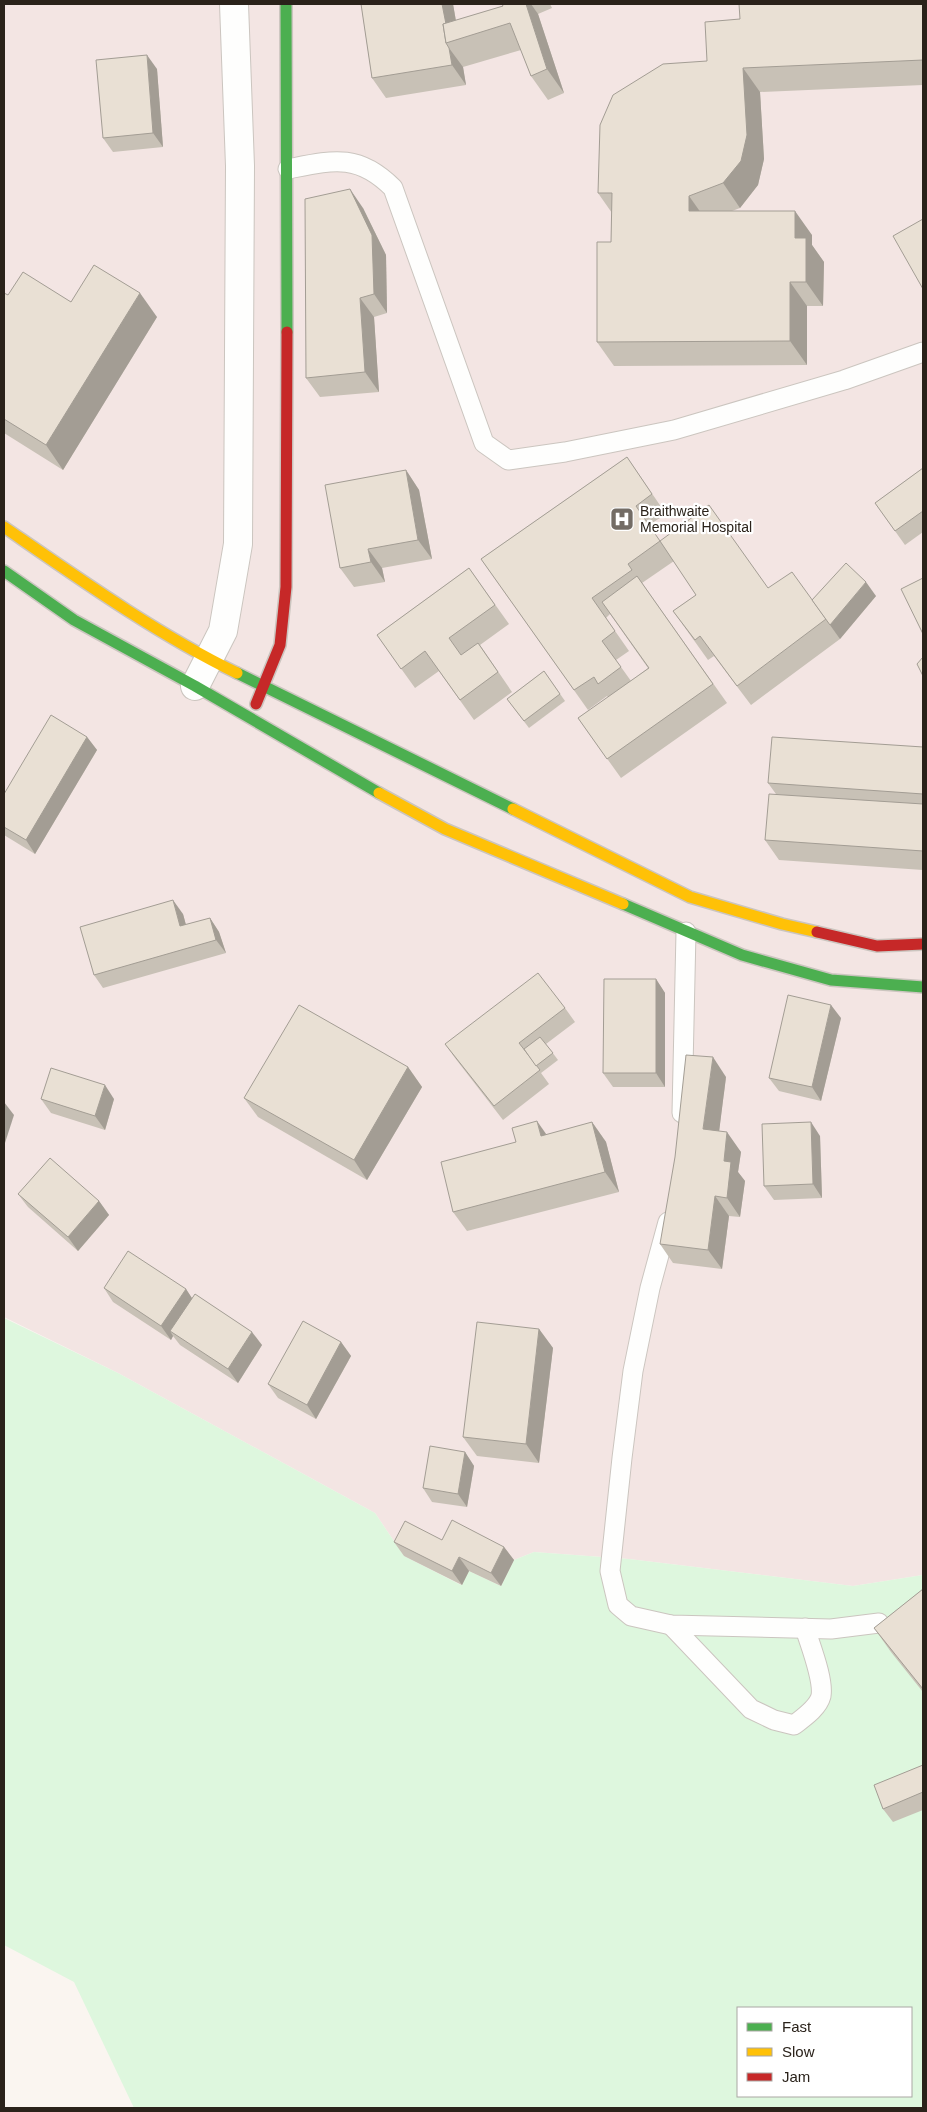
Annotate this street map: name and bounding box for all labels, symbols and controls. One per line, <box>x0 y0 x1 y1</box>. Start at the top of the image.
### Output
place label: Braithwaite Memorial Hospital <box>640 503 752 535</box>
hospital icon: Braithwaite Memorial Hospital <box>609 506 635 532</box>
legend <box>737 2007 912 2097</box>
text: Fast <box>782 2018 812 2035</box>
text: Slow <box>782 2043 815 2060</box>
text: Jam <box>782 2068 810 2085</box>

